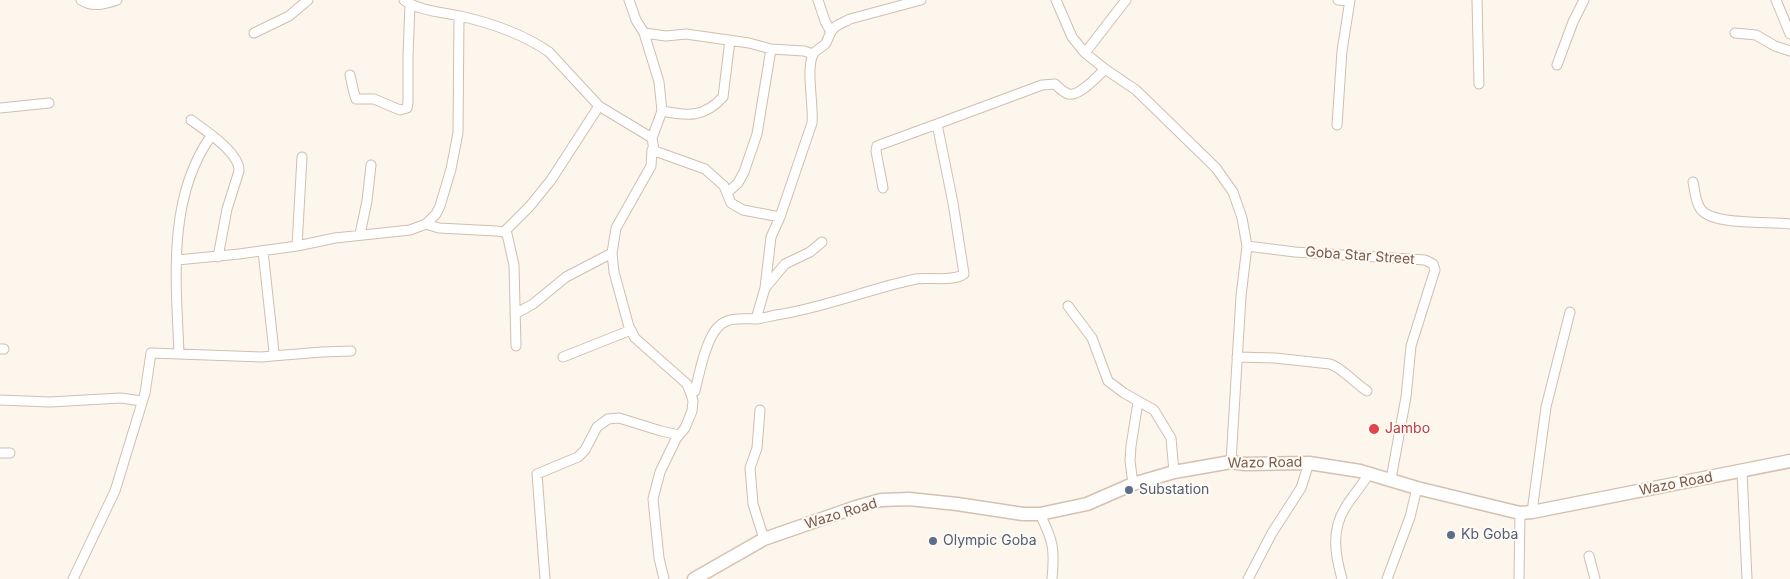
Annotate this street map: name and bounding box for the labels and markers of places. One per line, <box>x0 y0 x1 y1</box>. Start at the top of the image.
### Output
place label: Jambo <box>1385 421 1430 437</box>
marker: Jambo <box>1367 422 1381 436</box>
place label: Substation <box>1139 482 1209 498</box>
marker: Substation <box>1123 484 1135 496</box>
place label: Kb Goba <box>1461 527 1518 543</box>
marker: Kb Goba <box>1445 529 1457 541</box>
place label: Olympic Goba <box>943 533 1037 549</box>
marker: Olympic Goba <box>927 535 939 547</box>

